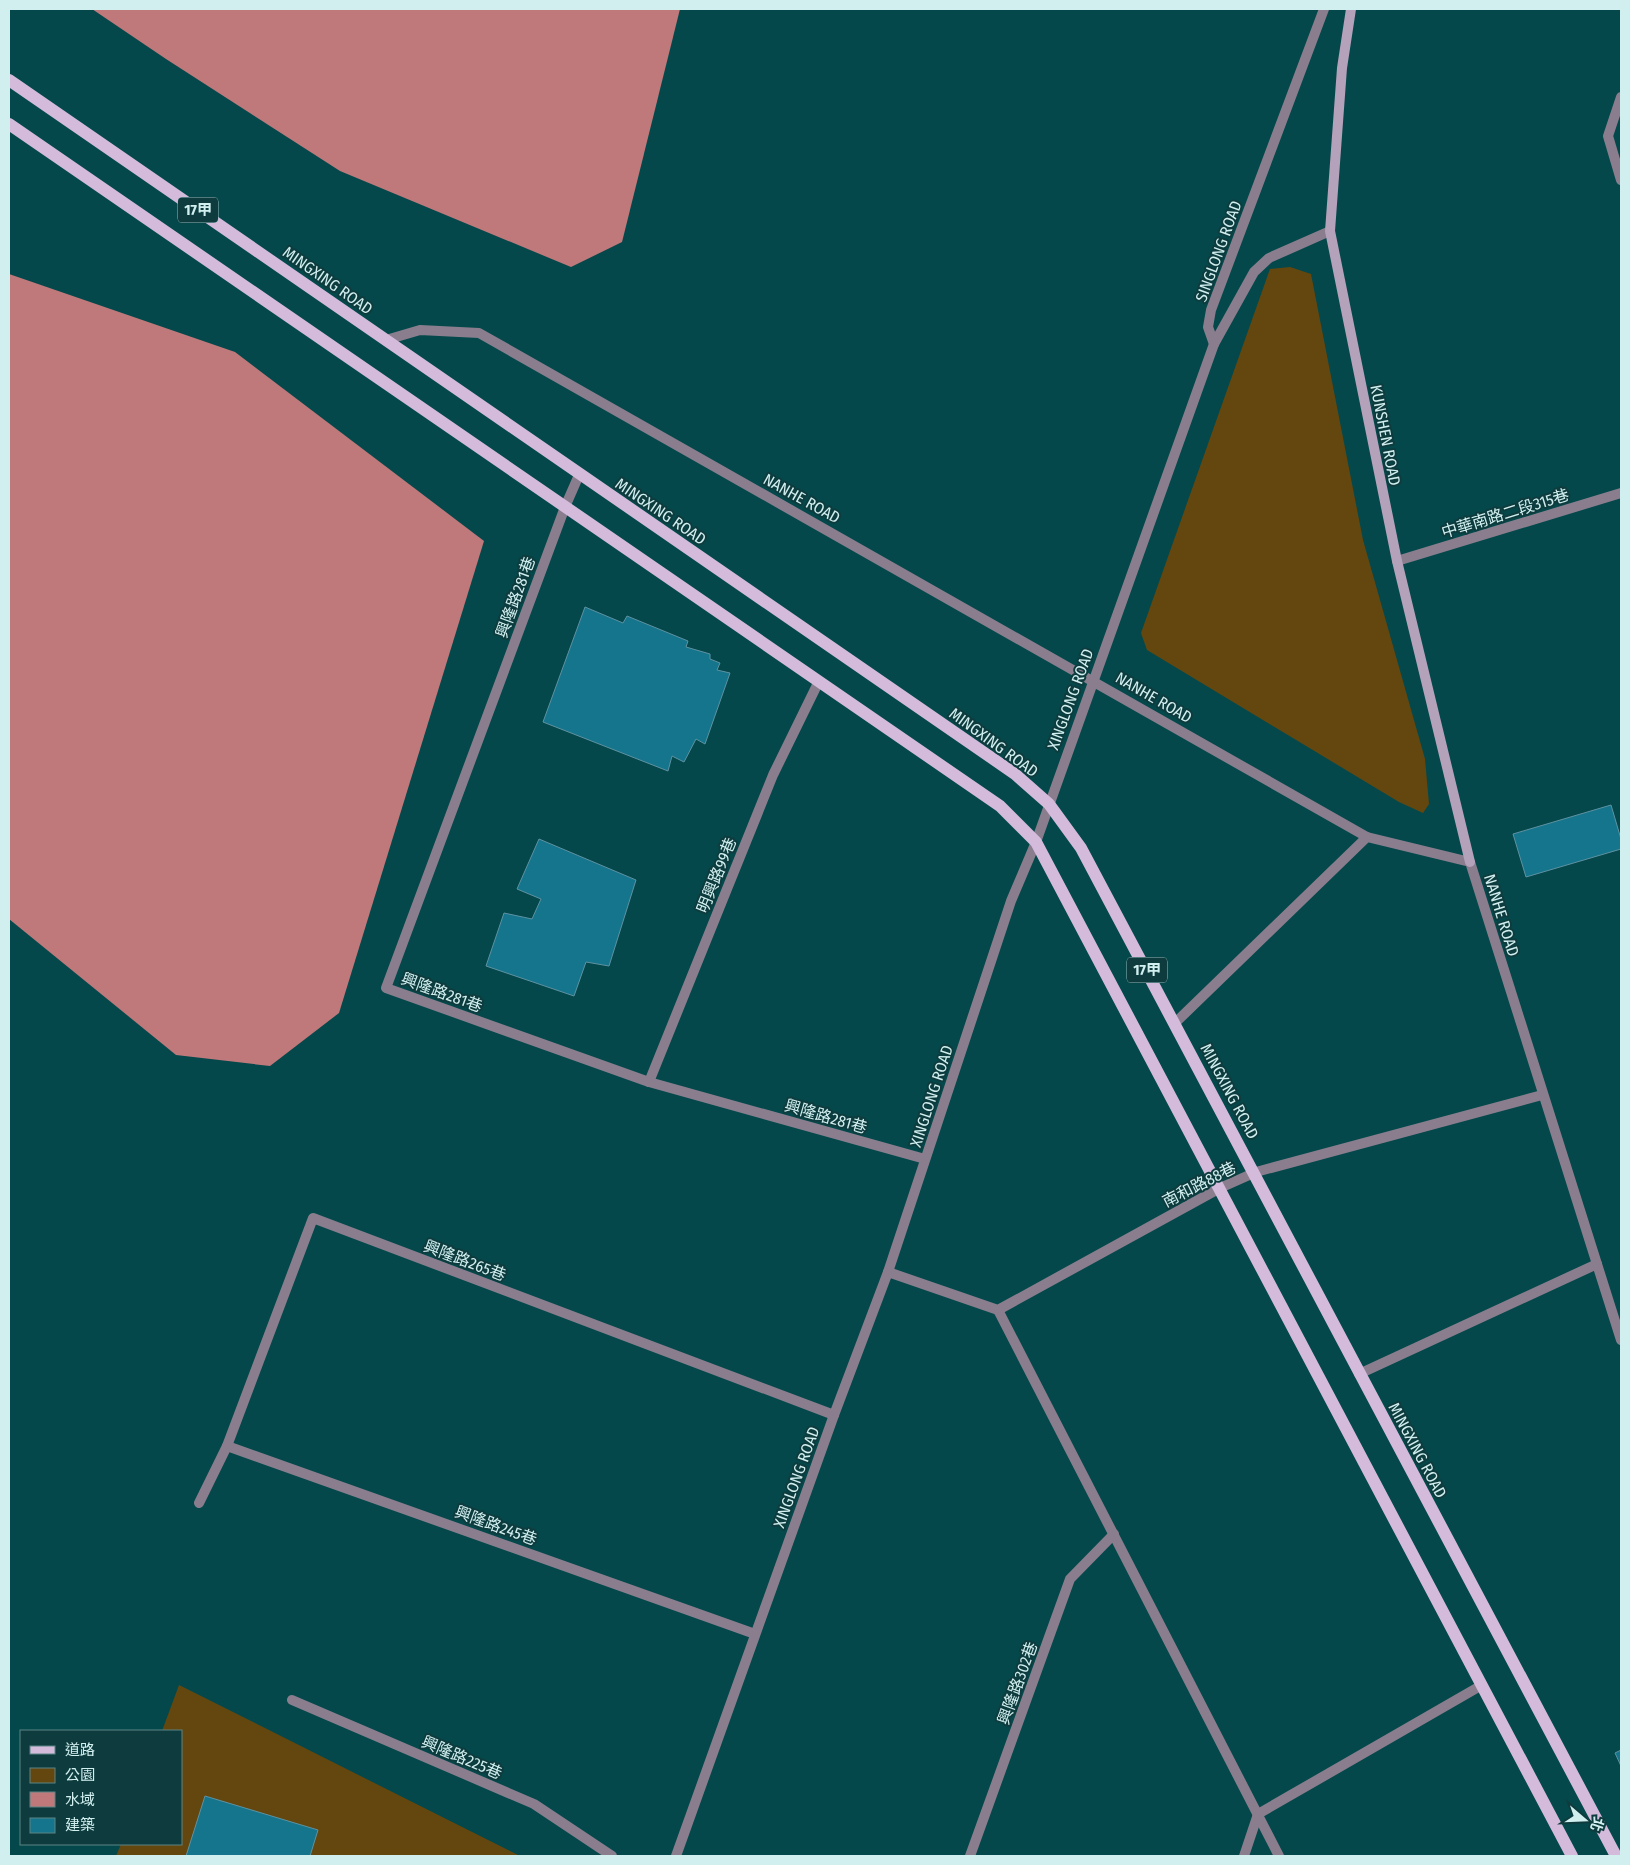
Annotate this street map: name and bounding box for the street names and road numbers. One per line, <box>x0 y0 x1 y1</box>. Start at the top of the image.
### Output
road number: 17甲 <box>178 198 218 222</box>
street label: SINGLONG ROAD <box>1191 198 1246 304</box>
street label: MINGXING ROAD <box>279 242 376 318</box>
street label: KUNSHEN ROAD <box>1366 383 1405 487</box>
street label: NANHE ROAD <box>760 470 844 527</box>
street label: MINGXING ROAD <box>612 474 710 549</box>
street label: 中華南路二段315巷 <box>1439 485 1571 542</box>
street label: 興隆路281巷 <box>492 554 539 640</box>
street label: XINGLONG ROAD <box>1043 646 1098 752</box>
street label: NANHE ROAD <box>1112 668 1195 727</box>
street label: MINGXING ROAD <box>946 704 1042 781</box>
street label: 明興路99巷 <box>693 835 740 916</box>
street label: NANHE ROAD <box>1480 872 1523 959</box>
road number: 17甲 <box>1127 958 1167 982</box>
street label: 興隆路281巷 <box>399 969 485 1016</box>
street label: MINGXING ROAD <box>1196 1040 1263 1142</box>
street label: XINGLONG ROAD <box>906 1043 957 1150</box>
street label: 興隆路281巷 <box>782 1096 869 1137</box>
street label: 南和路88巷 <box>1159 1158 1239 1211</box>
street label: 興隆路265巷 <box>421 1236 508 1285</box>
street label: MINGXING ROAD <box>1384 1399 1451 1501</box>
street label: XINGLONG ROAD <box>769 1424 824 1530</box>
street label: 興隆路245巷 <box>452 1502 539 1549</box>
street label: 興隆路302巷 <box>994 1639 1041 1727</box>
street label: 興隆路225巷 <box>419 1732 505 1783</box>

